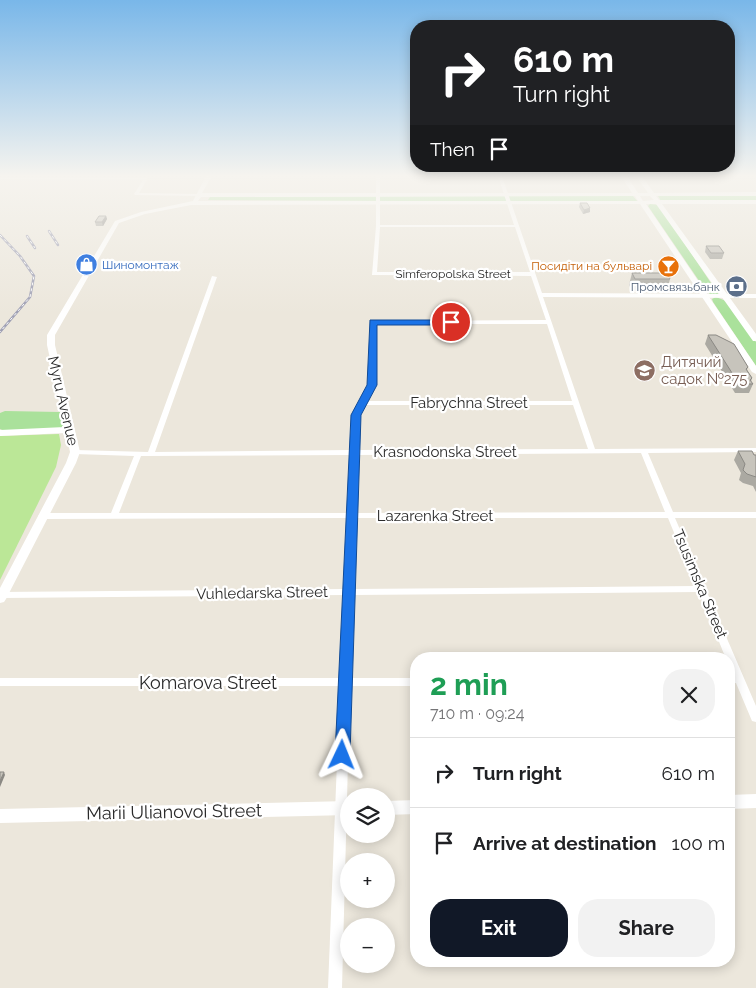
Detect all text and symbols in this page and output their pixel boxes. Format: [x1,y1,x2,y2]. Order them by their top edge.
text: 610 m [513,39,614,80]
icon: right [430,40,495,105]
text: Turn right [513,81,610,107]
icon: arrive [485,135,513,163]
text: Then [430,138,475,160]
shop icon: Шиномонтаж [74,253,98,277]
bar icon: Посидіти на бульварі [656,254,680,278]
place label: Шиномонтаж [102,258,179,272]
place label: Посидіти на бульварі [531,259,652,273]
street label: Simferopolska Street [395,267,511,281]
bank icon: Промсвязьбанк [724,275,748,299]
place label: Промсвязьбанк [631,280,720,294]
pin [430,301,472,343]
icon: arrive [437,308,465,336]
place label: Дитячий садок №275 [661,353,748,388]
street label: Myru Avenue [44,354,82,448]
school or university icon: Дитячий садок №275 [633,359,657,383]
street label: Fabrychna Street [410,394,528,412]
street label: Krasnodonska Street [373,443,517,461]
street label: Lazarenka Street [377,507,493,525]
street label: Tsusimska Street [669,527,731,641]
street label: Vuhledarska Street [196,583,328,603]
text: 2 min [430,667,508,702]
button: close [663,669,715,721]
street label: Komarova Street [139,672,277,693]
text: 710 m · 09:24 [430,704,524,723]
position arrow [315,728,367,780]
icon: right [430,759,458,787]
text: Turn right [473,762,562,784]
text: 610 m [661,762,715,784]
map controls [340,788,395,973]
button: layers [340,788,395,843]
street label: Marii Ulianovoi Street [86,799,262,824]
icon: arrive [430,829,458,857]
text: Arrive at destination [473,832,657,854]
text: 100 m [672,832,725,854]
button: + [340,853,395,908]
button: Exit [430,899,568,957]
button: Share [578,899,715,957]
button: − [340,918,395,973]

